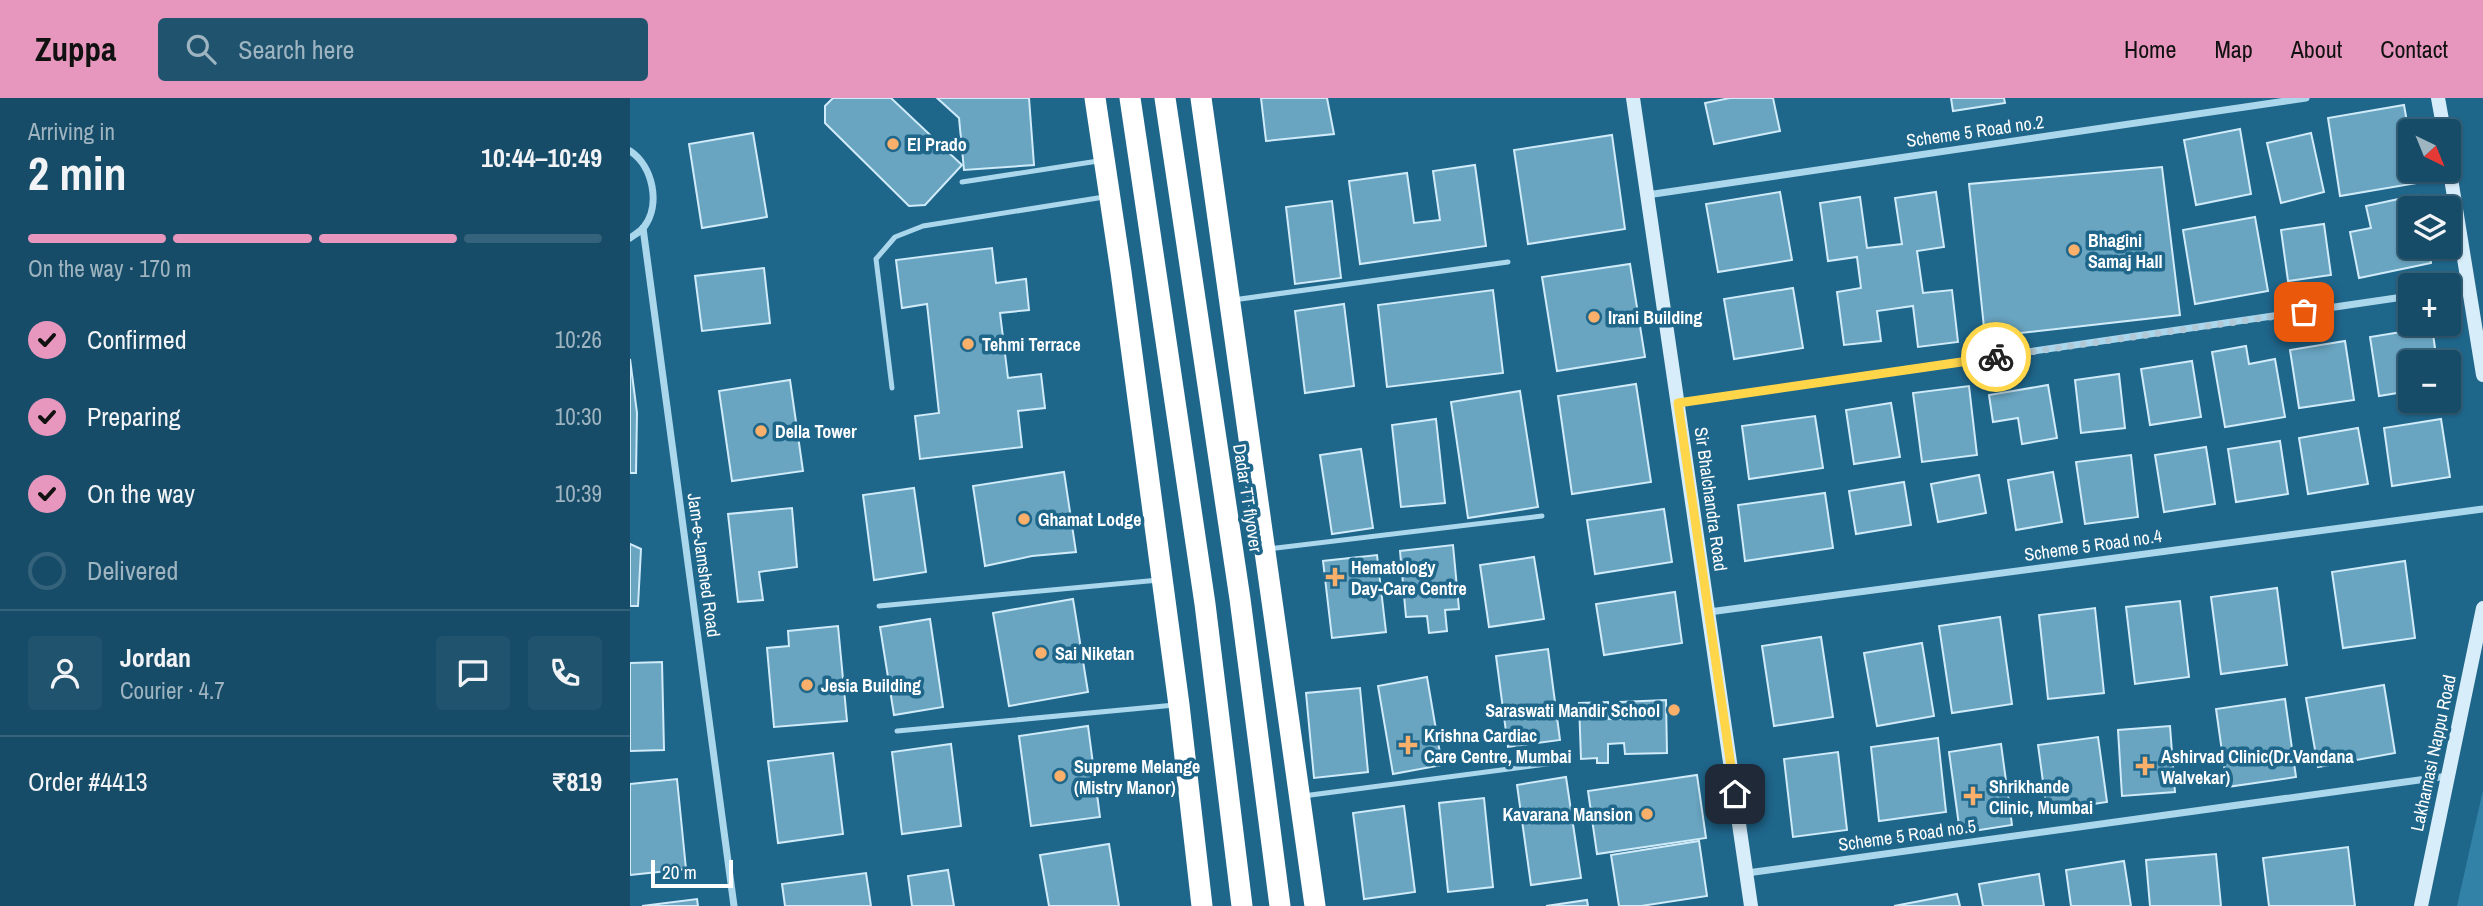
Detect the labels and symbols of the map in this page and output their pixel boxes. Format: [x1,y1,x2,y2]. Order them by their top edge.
street label: Scheme 5 Road no.2 [1905,109,2045,153]
north arrow [2398,119,2460,182]
place label: El Prado [907,132,967,157]
marker: El Prado [885,136,901,152]
place label: Bhagini Samaj Hall [2088,228,2163,274]
marker: Bhagini Samaj Hall [2066,242,2082,258]
pin [2274,282,2334,342]
place label: Irani Building [1608,305,1702,330]
marker: Irani Building [1586,309,1602,325]
courier [1961,322,2031,392]
place label: Tehmi Terrace [982,332,1081,357]
marker: Tehmi Terrace [960,336,976,352]
place label: Della Tower [775,419,857,444]
marker: Della Tower [753,423,769,439]
street label: Sir Bhalchandra Road [1689,425,1733,573]
street label: Dadar TT flyover [1227,442,1269,554]
street label: Jam-e-Jamshed Road [682,491,726,639]
place label: Ghamat Lodge [1038,507,1141,532]
marker: Ghamat Lodge [1016,511,1032,527]
street label: Scheme 5 Road no.4 [2023,523,2163,567]
place label: Hematology Day-Care Centre [1351,555,1467,601]
marker: Hematology Day-Care Centre [1325,567,1345,587]
place label: Sai Niketan [1055,641,1135,666]
marker: Sai Niketan [1033,645,1049,661]
place label: Jesia Building [821,673,921,698]
street label: Lakhamasi Nappu Road [2404,673,2462,833]
marker: Jesia Building [799,677,815,693]
place label: Saraswati Mandir School [1485,698,1660,723]
marker: Saraswati Mandir School [1666,702,1682,718]
place label: Krishna Cardiac Care Centre, Mumbai [1424,723,1572,769]
marker: Krishna Cardiac Care Centre, Mumbai [1398,735,1418,755]
place label: Ashirvad Clinic(Dr.Vandana Walvekar) [2161,744,2355,790]
place label: Supreme Melange (Mistry Manor) [1074,754,1200,800]
marker: Ashirvad Clinic(Dr.Vandana Walvekar) [2135,756,2155,776]
pin [1705,764,1765,824]
marker: Supreme Melange (Mistry Manor) [1052,768,1068,784]
place label: Shrikhande Clinic, Mumbai [1989,774,2093,820]
marker: Shrikhande Clinic, Mumbai [1963,786,1983,806]
place label: Kavarana Mansion [1503,802,1633,827]
marker: Kavarana Mansion [1639,806,1655,822]
street label: Scheme 5 Road no.5 [1837,813,1977,857]
scale bar [651,857,733,889]

